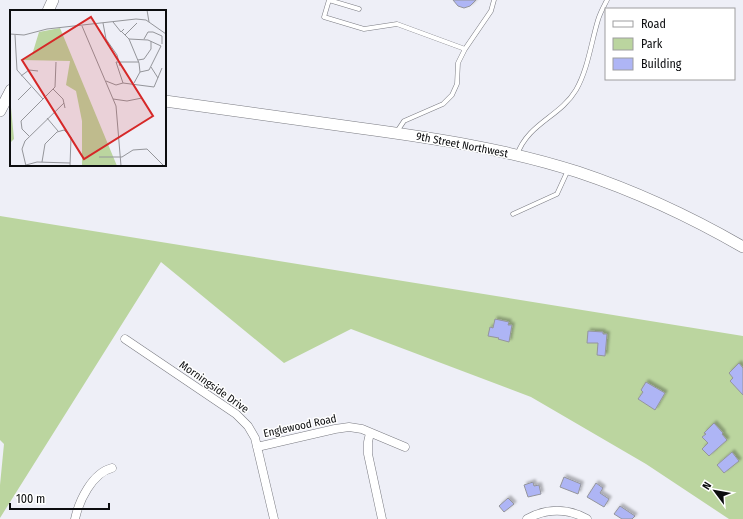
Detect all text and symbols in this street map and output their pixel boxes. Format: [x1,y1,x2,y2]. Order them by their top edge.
legend [605,8,735,80]
inset map [10,10,166,166]
text: Road [641,17,666,31]
text: Park [641,37,663,51]
text: Building [641,57,682,71]
street label: 9th Street Northwest [415,130,510,160]
street label: Morningside Drive [177,358,251,416]
street label: Englewood Road [262,412,338,440]
north arrow [695,471,735,511]
text: N [700,480,714,492]
scale bar [10,485,109,511]
text: 100 m [16,492,45,506]

